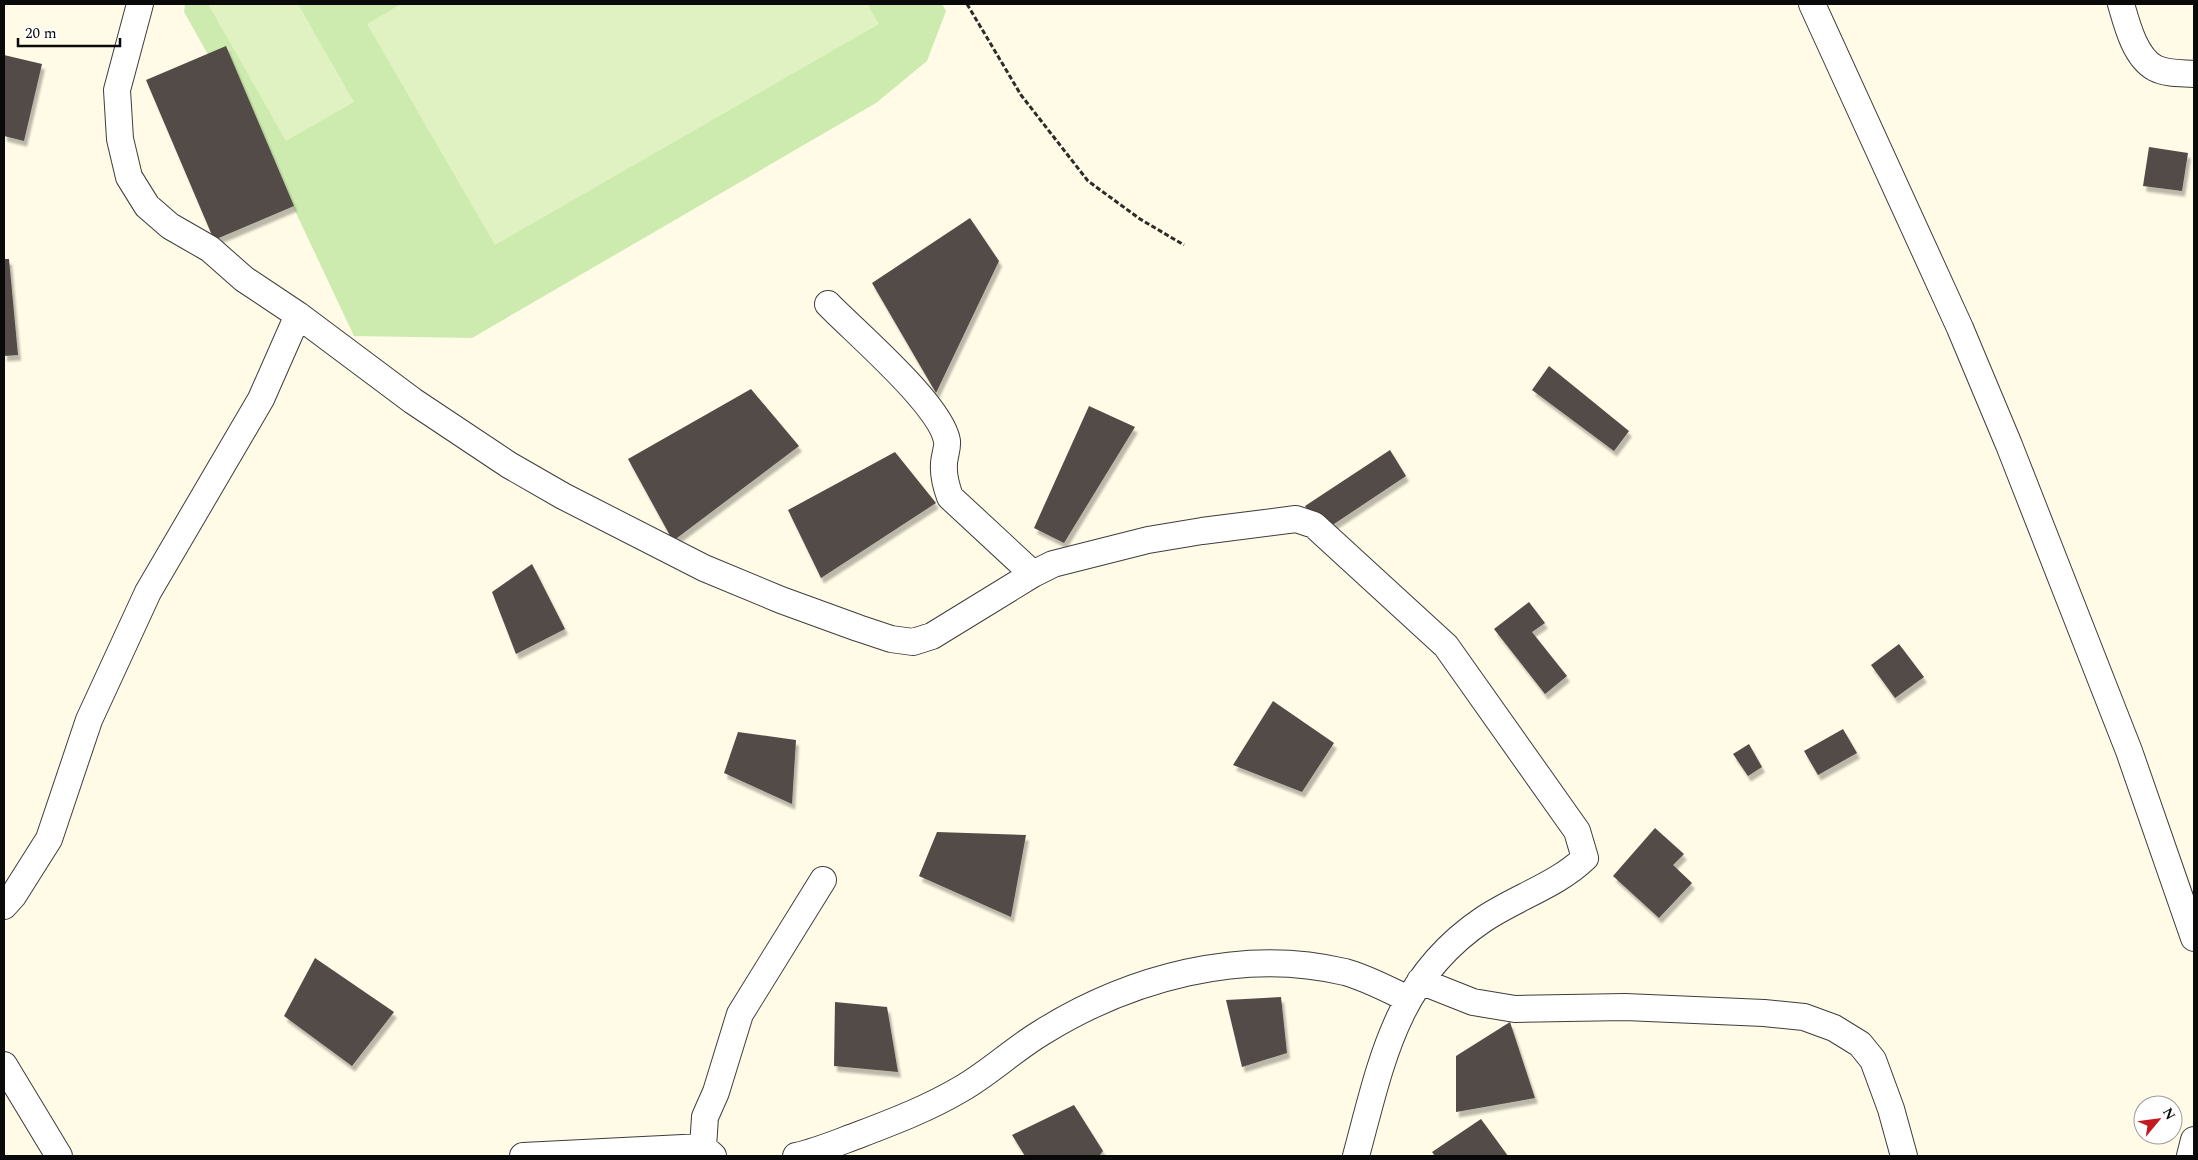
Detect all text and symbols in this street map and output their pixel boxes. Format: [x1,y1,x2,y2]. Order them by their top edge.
scale bar [18,15,120,47]
text: 20 m [25,22,57,45]
north arrow [2133,1095,2183,1145]
text: N [2157,1104,2181,1124]

